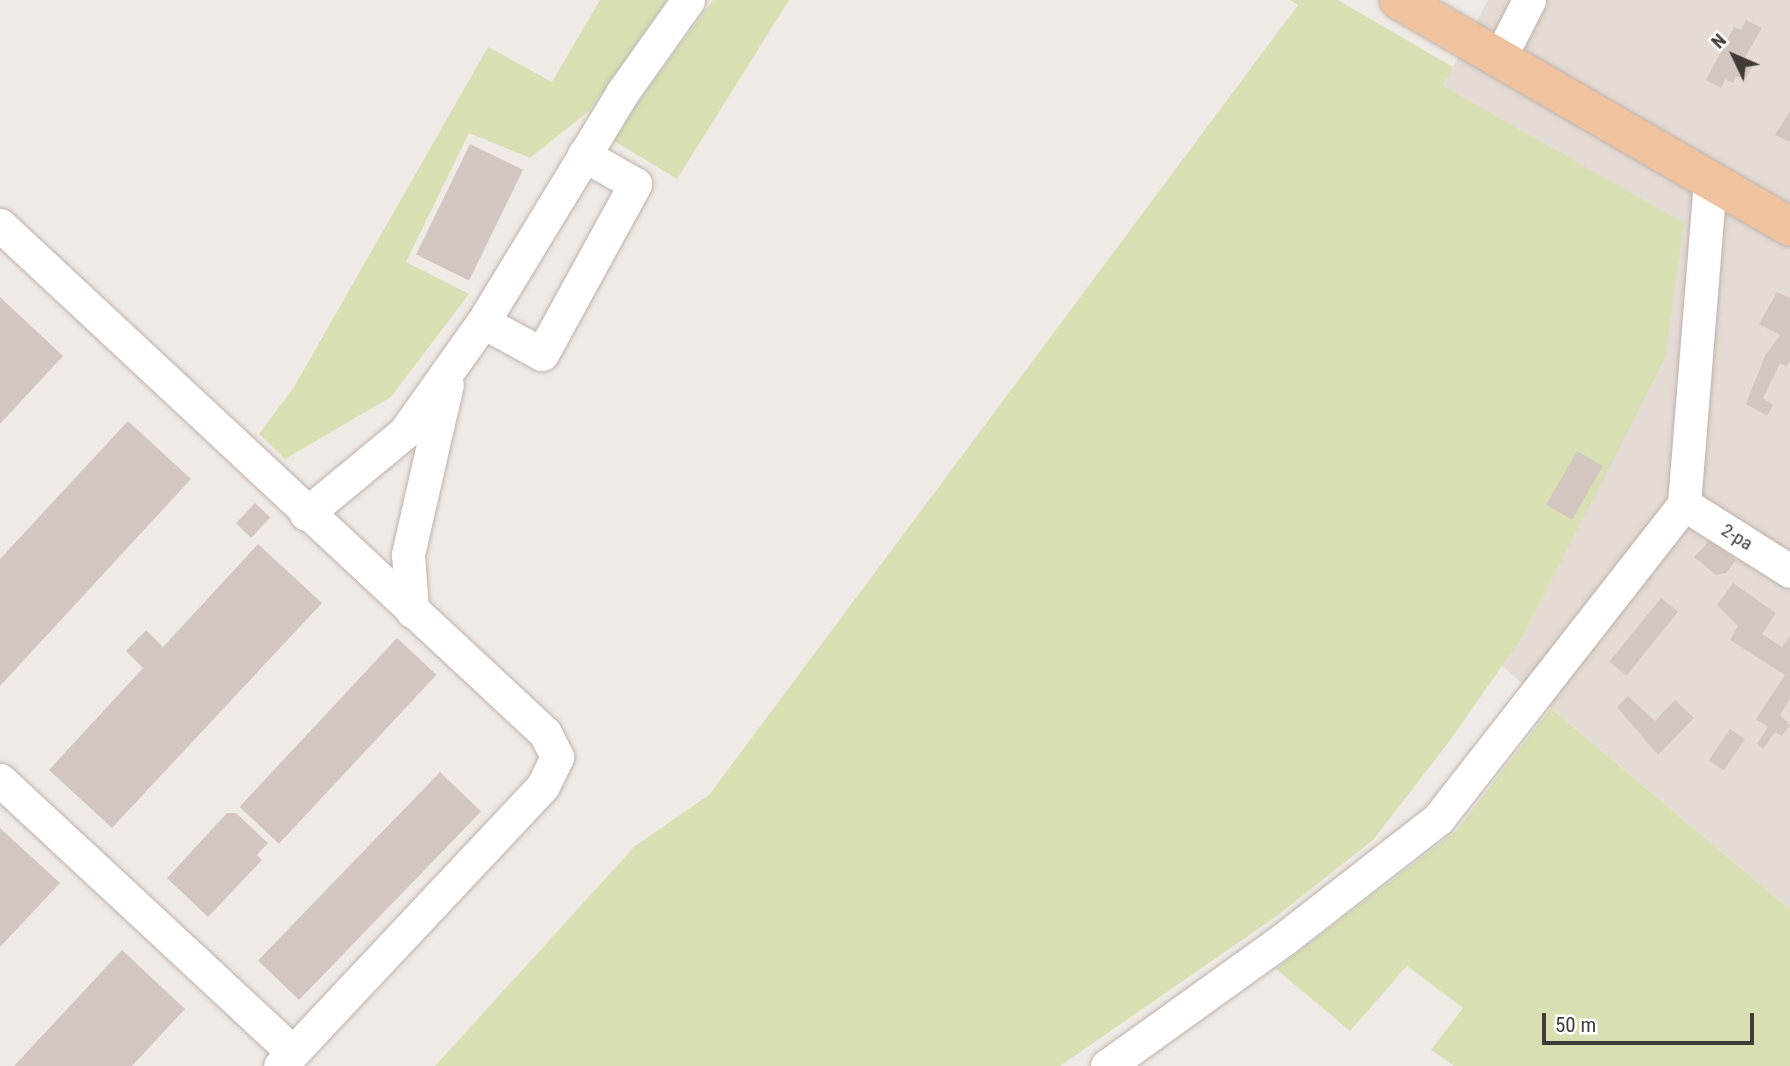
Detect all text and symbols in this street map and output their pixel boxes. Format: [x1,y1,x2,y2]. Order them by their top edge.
north arrow [1699,21,1769,91]
text: N [1706,29,1731,53]
street label: 2-ра [1717,519,1757,555]
scale bar [1545,1000,1757,1044]
text: 50 m [1555,1013,1596,1037]

